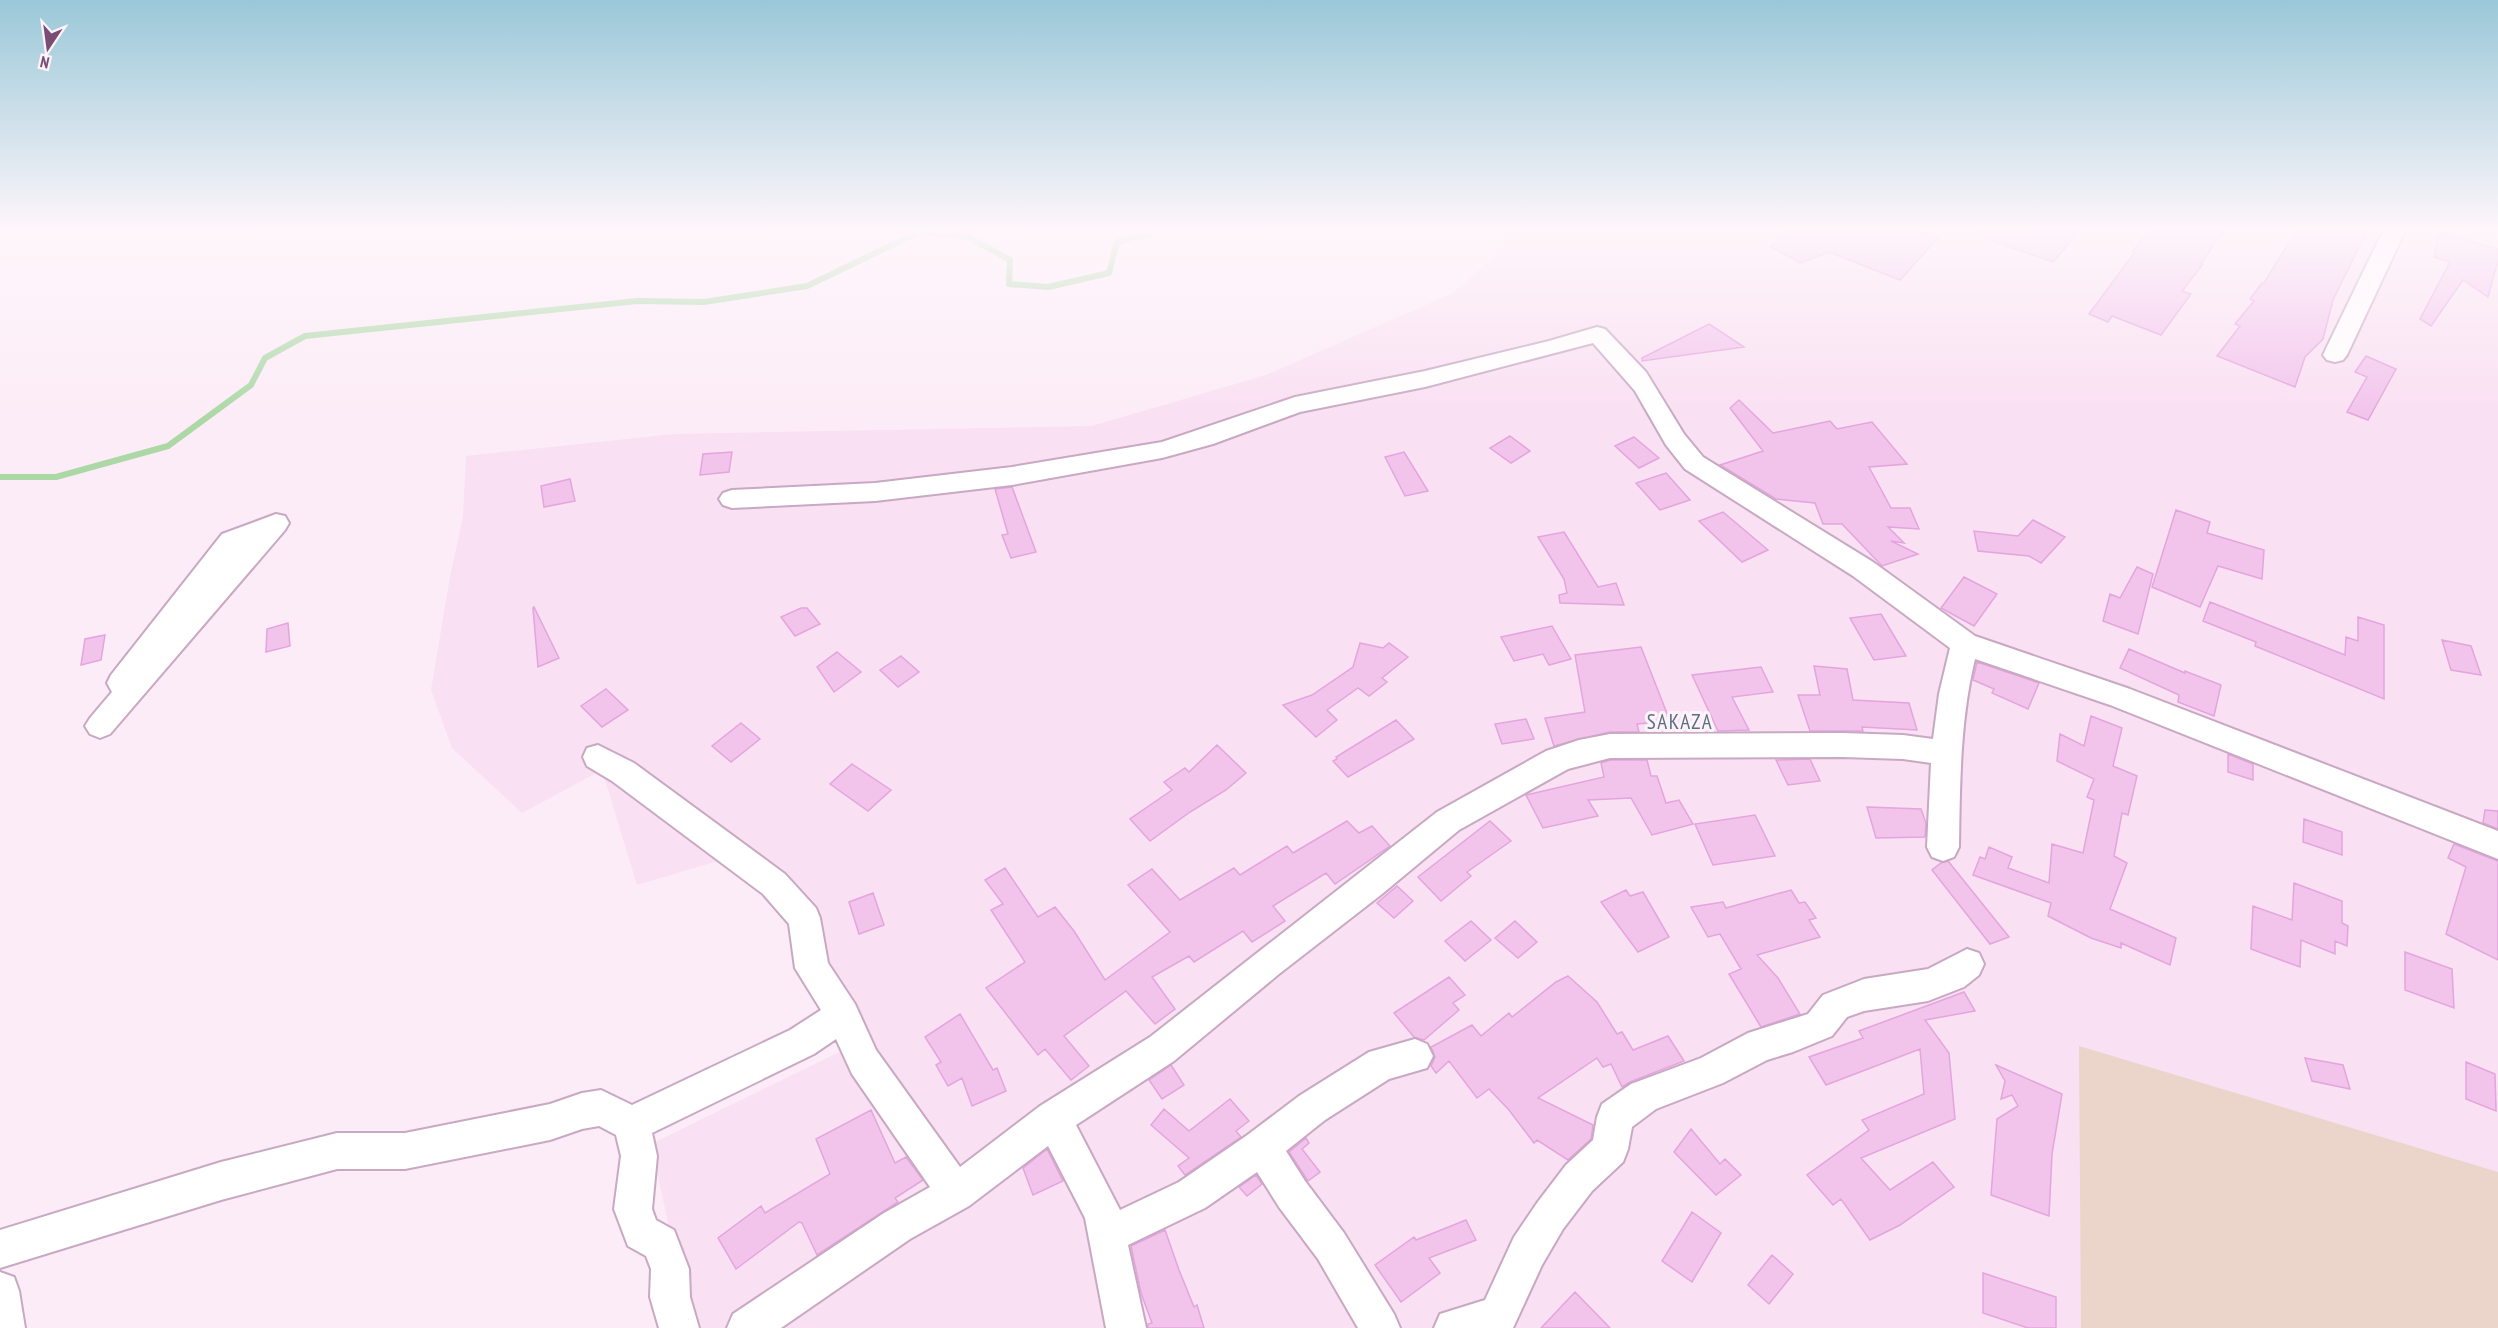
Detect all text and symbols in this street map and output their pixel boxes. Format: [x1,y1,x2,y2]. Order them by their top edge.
north arrow [18,18,78,78]
text: N [38,52,51,73]
district label: SAKAZA [1647,708,1713,735]

